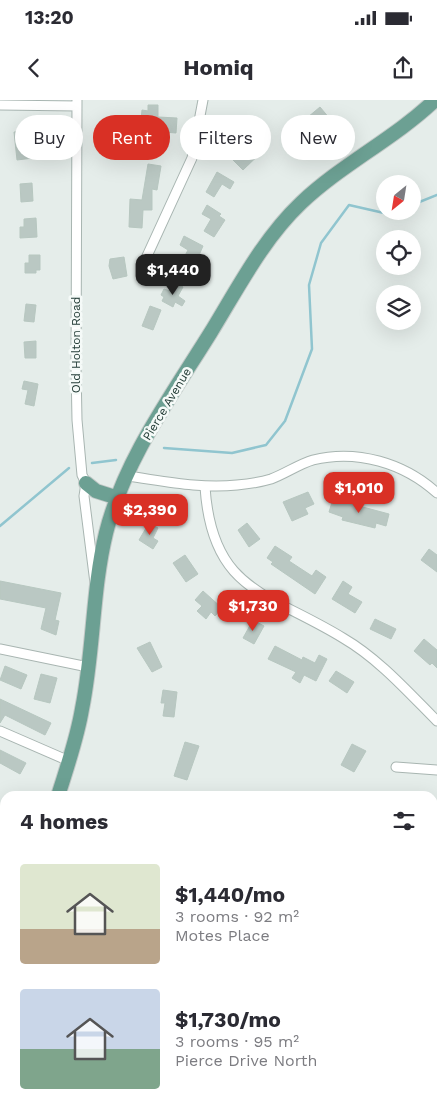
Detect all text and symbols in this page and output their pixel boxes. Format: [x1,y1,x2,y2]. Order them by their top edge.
text: 13:20 [25,6,74,29]
icon: back [20,54,48,82]
icon: share [389,54,417,82]
text: Homiq [183,55,254,80]
chip: Buy [15,115,83,160]
chip: Rent [93,115,170,160]
chip: Filters [180,115,271,160]
chip: New [281,115,355,160]
north arrow [376,175,421,220]
map controls [376,175,421,330]
button: locate [376,230,421,275]
pin: $1,440 [132,254,214,296]
text: $1,440 [147,260,199,279]
button: layers [376,285,421,330]
street label: Old Holton Road [69,297,83,393]
street label: Pierce Avenue [140,365,194,443]
pin: $1,010 [318,472,400,514]
text: $1,010 [334,478,384,497]
pin: $2,390 [109,494,191,536]
text: $2,390 [123,500,177,519]
pin: $1,730 [212,590,294,632]
text: $1,730 [228,596,278,615]
icon: filters [390,807,418,835]
text: 4 homes [20,809,108,834]
text: $1,440/mo [175,882,285,907]
icon: home [60,884,120,944]
text: 3 rooms · 92 m² [175,907,299,926]
text: Motes Place [175,926,270,945]
text: $1,730/mo [175,1007,281,1032]
icon: home [60,1009,120,1069]
text: 3 rooms · 95 m² [175,1032,299,1051]
text: Pierce Drive North [175,1051,317,1070]

